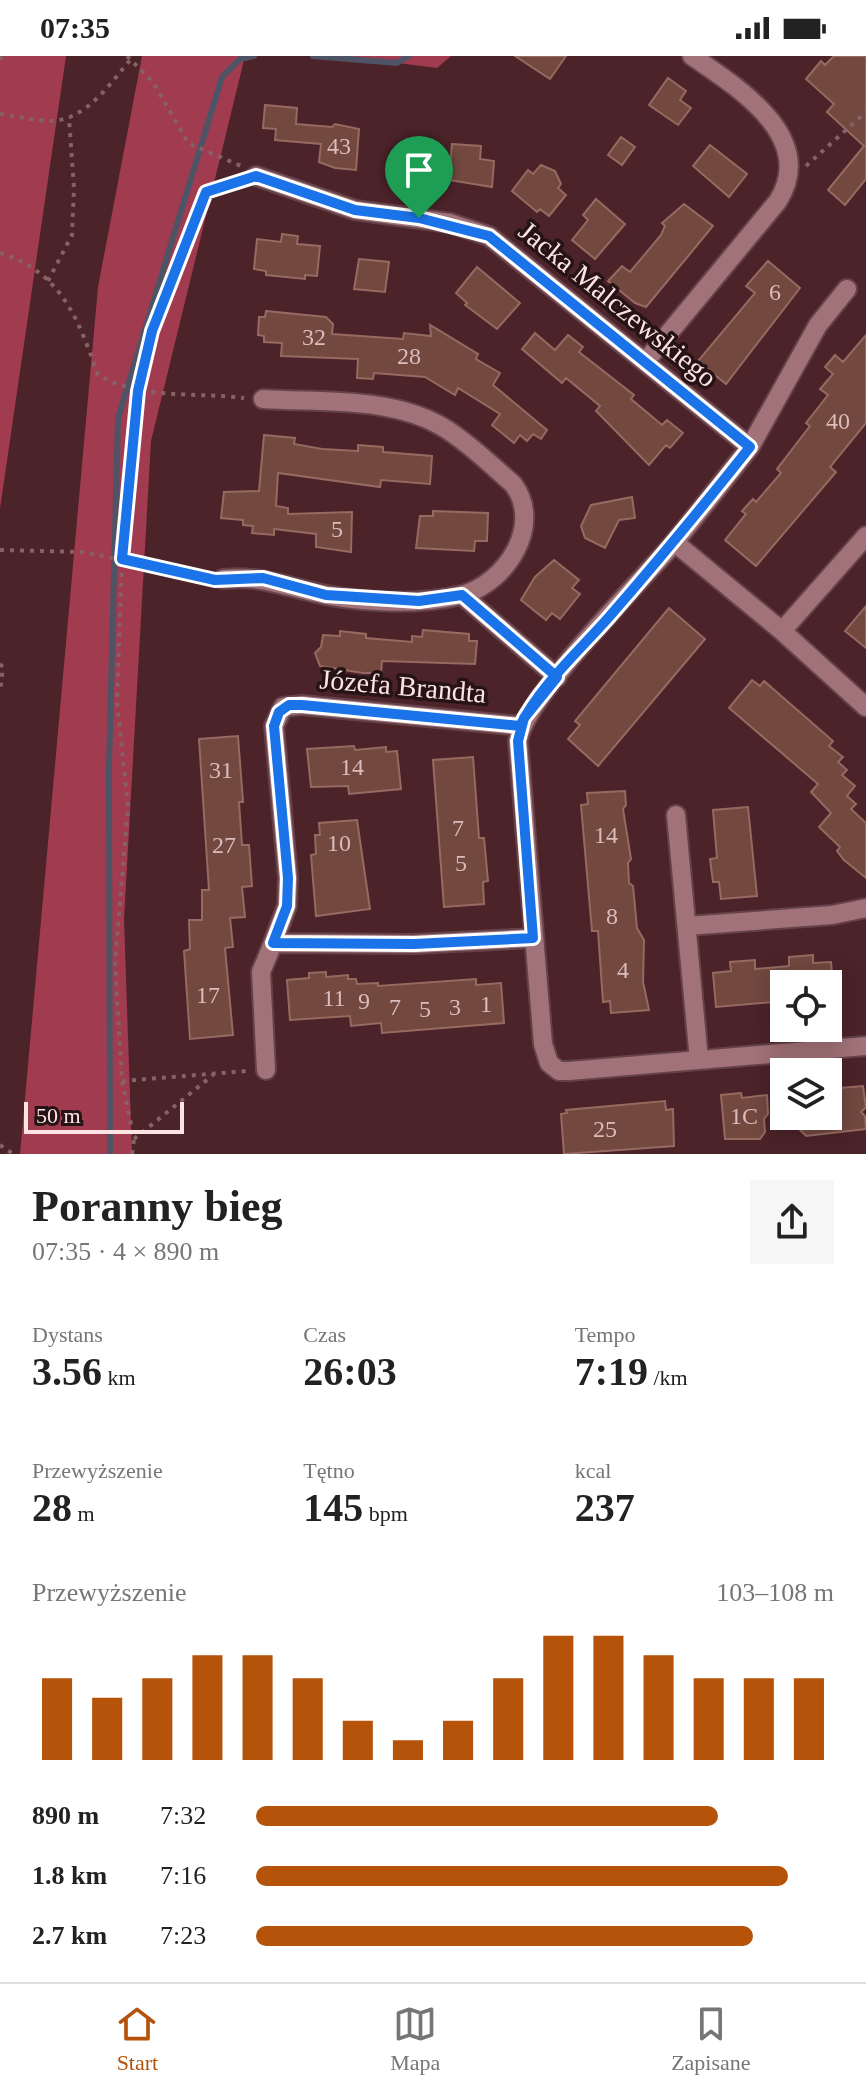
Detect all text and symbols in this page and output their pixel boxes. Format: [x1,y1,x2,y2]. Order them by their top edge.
text: 07:35 [40,11,110,44]
house number: 43 [327,133,351,159]
pin [385,136,453,218]
icon: arrive [397,148,441,192]
street label: Jacka Malczewskiego [513,215,723,393]
house number: 6 [769,279,781,305]
house number: 32 [302,324,326,350]
house number: 28 [397,343,421,369]
house number: 40 [826,408,850,434]
house number: 5 [331,516,343,542]
street label: Józefa Brandta [318,663,488,709]
house number: 14 [340,754,364,780]
house number: 31 [209,757,233,783]
house number: 7 [452,815,464,841]
house number: 14 [594,822,618,848]
house number: 10 [327,830,351,856]
house number: 27 [212,832,236,858]
house number: 5 [455,850,467,876]
house number: 8 [606,903,618,929]
house number: 4 [617,957,629,983]
map controls [770,970,842,1130]
button: locate [770,970,842,1042]
house number: 17 [196,982,220,1008]
house number: 11 [322,985,346,1011]
house number: 9 [358,988,370,1014]
house number: 1 [480,991,492,1017]
house number: 7 [389,994,401,1020]
house number: 3 [449,994,461,1020]
house number: 5 [419,996,431,1022]
button: layers [770,1058,842,1130]
scale bar [24,1098,184,1134]
text: 50 m [36,1103,81,1128]
house number: 1C [730,1103,758,1129]
house number: 25 [593,1116,617,1142]
button: share [750,1180,834,1264]
text: Poranny bieg [32,1182,283,1231]
text: 07:35 · 4 × 890 m [32,1237,219,1266]
text: Dystans [32,1322,103,1347]
text: Czas [303,1322,346,1347]
text: Tempo [575,1322,635,1347]
text: 3.56 [32,1349,102,1394]
text: 26:03 [303,1349,397,1394]
text: 7:19 [575,1349,648,1394]
text: km [102,1365,136,1390]
text: /km [648,1365,688,1390]
text: Przewyższenie [32,1458,163,1483]
text: Tętno [303,1458,355,1483]
text: kcal [575,1458,611,1483]
text: 28 [32,1485,72,1530]
text: 145 [303,1485,363,1530]
text: 237 [575,1485,635,1530]
text: m [72,1501,95,1526]
text: bpm [363,1501,408,1526]
text: Przewyższenie [32,1578,186,1607]
text: 103–108 m [716,1578,834,1607]
text: 890 m [32,1801,99,1830]
text: 7:32 [160,1801,206,1830]
text: 1.8 km [32,1861,107,1890]
text: 7:16 [160,1861,206,1890]
text: 2.7 km [32,1921,107,1950]
text: 7:23 [160,1921,206,1950]
tab: Start [115,2002,159,2076]
tab: Mapa [390,2002,440,2076]
tab: Zapisane [671,2002,751,2076]

